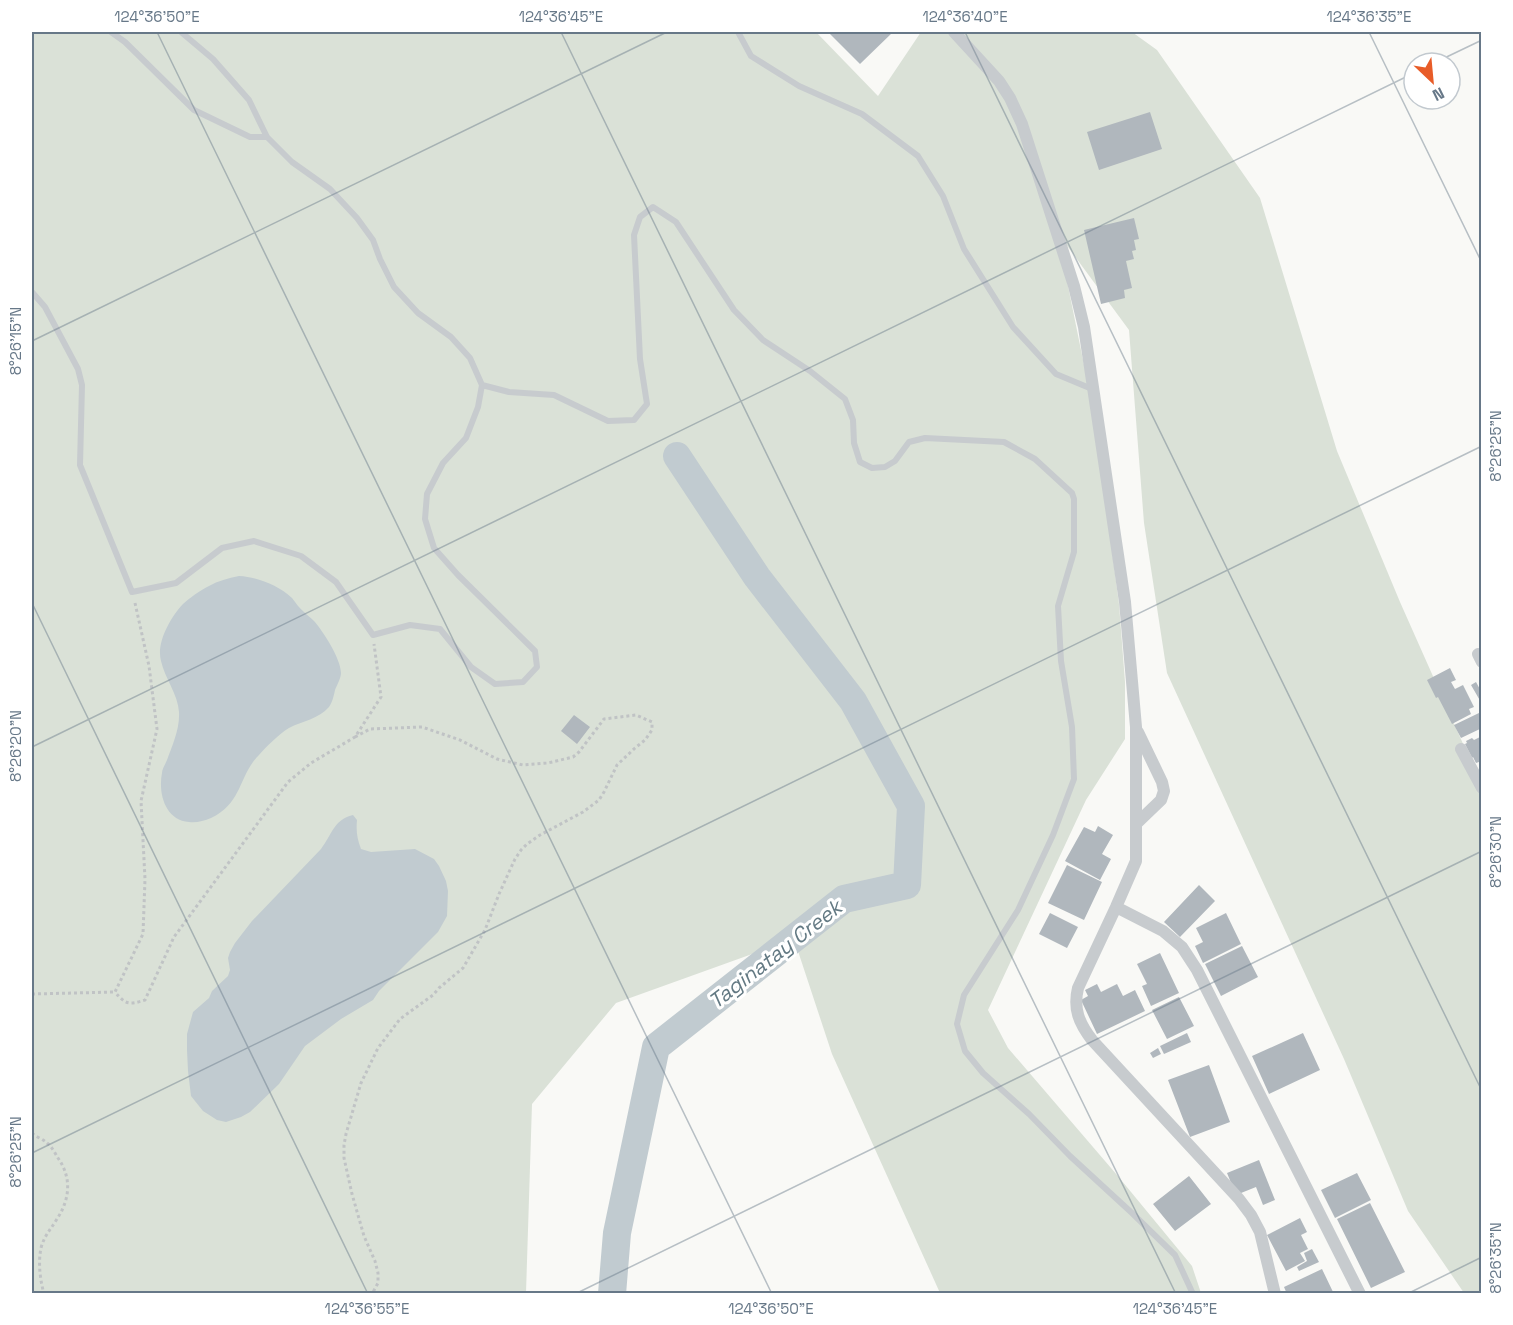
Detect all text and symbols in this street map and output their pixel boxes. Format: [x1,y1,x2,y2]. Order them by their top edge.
text: 124°36'50"E [114,7,200,26]
text: 124°36'45"E [519,7,603,26]
text: 124°36'40"E [922,7,1008,26]
text: 124°36'35"E [1327,7,1411,26]
north arrow [1402,51,1462,111]
text: N [1429,82,1448,106]
text: 8°26'15"N [6,307,25,375]
text: 8°26'25"N [1486,410,1505,482]
text: 8°26'20"N [6,710,25,782]
text: 8°26'30"N [1486,816,1505,888]
water label: Taginatay Creek [703,892,849,1015]
text: 8°26'25"N [6,1116,25,1188]
text: 8°26'35"N [1486,1222,1505,1294]
text: 124°36'55"E [325,1299,409,1318]
text: 124°36'50"E [728,1299,814,1318]
text: 124°36'45"E [1133,1299,1217,1318]

